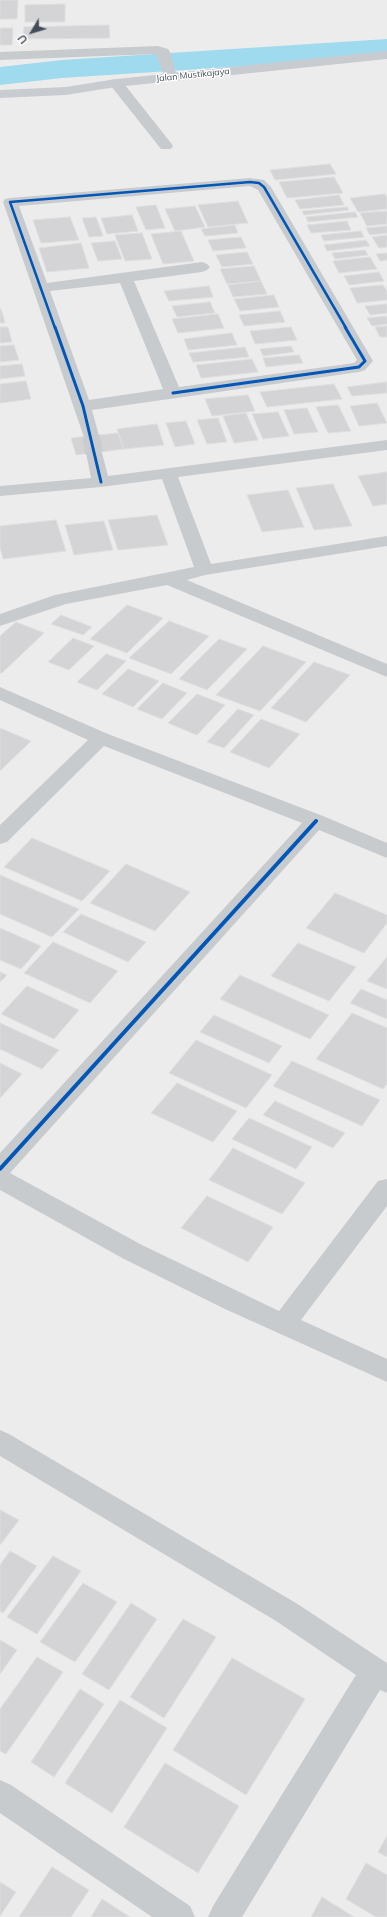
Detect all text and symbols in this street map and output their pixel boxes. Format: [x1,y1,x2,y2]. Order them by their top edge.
north arrow [12,12,52,52]
text: U [15,32,31,47]
street label: Jalan Mustikajaya [156,66,230,84]

